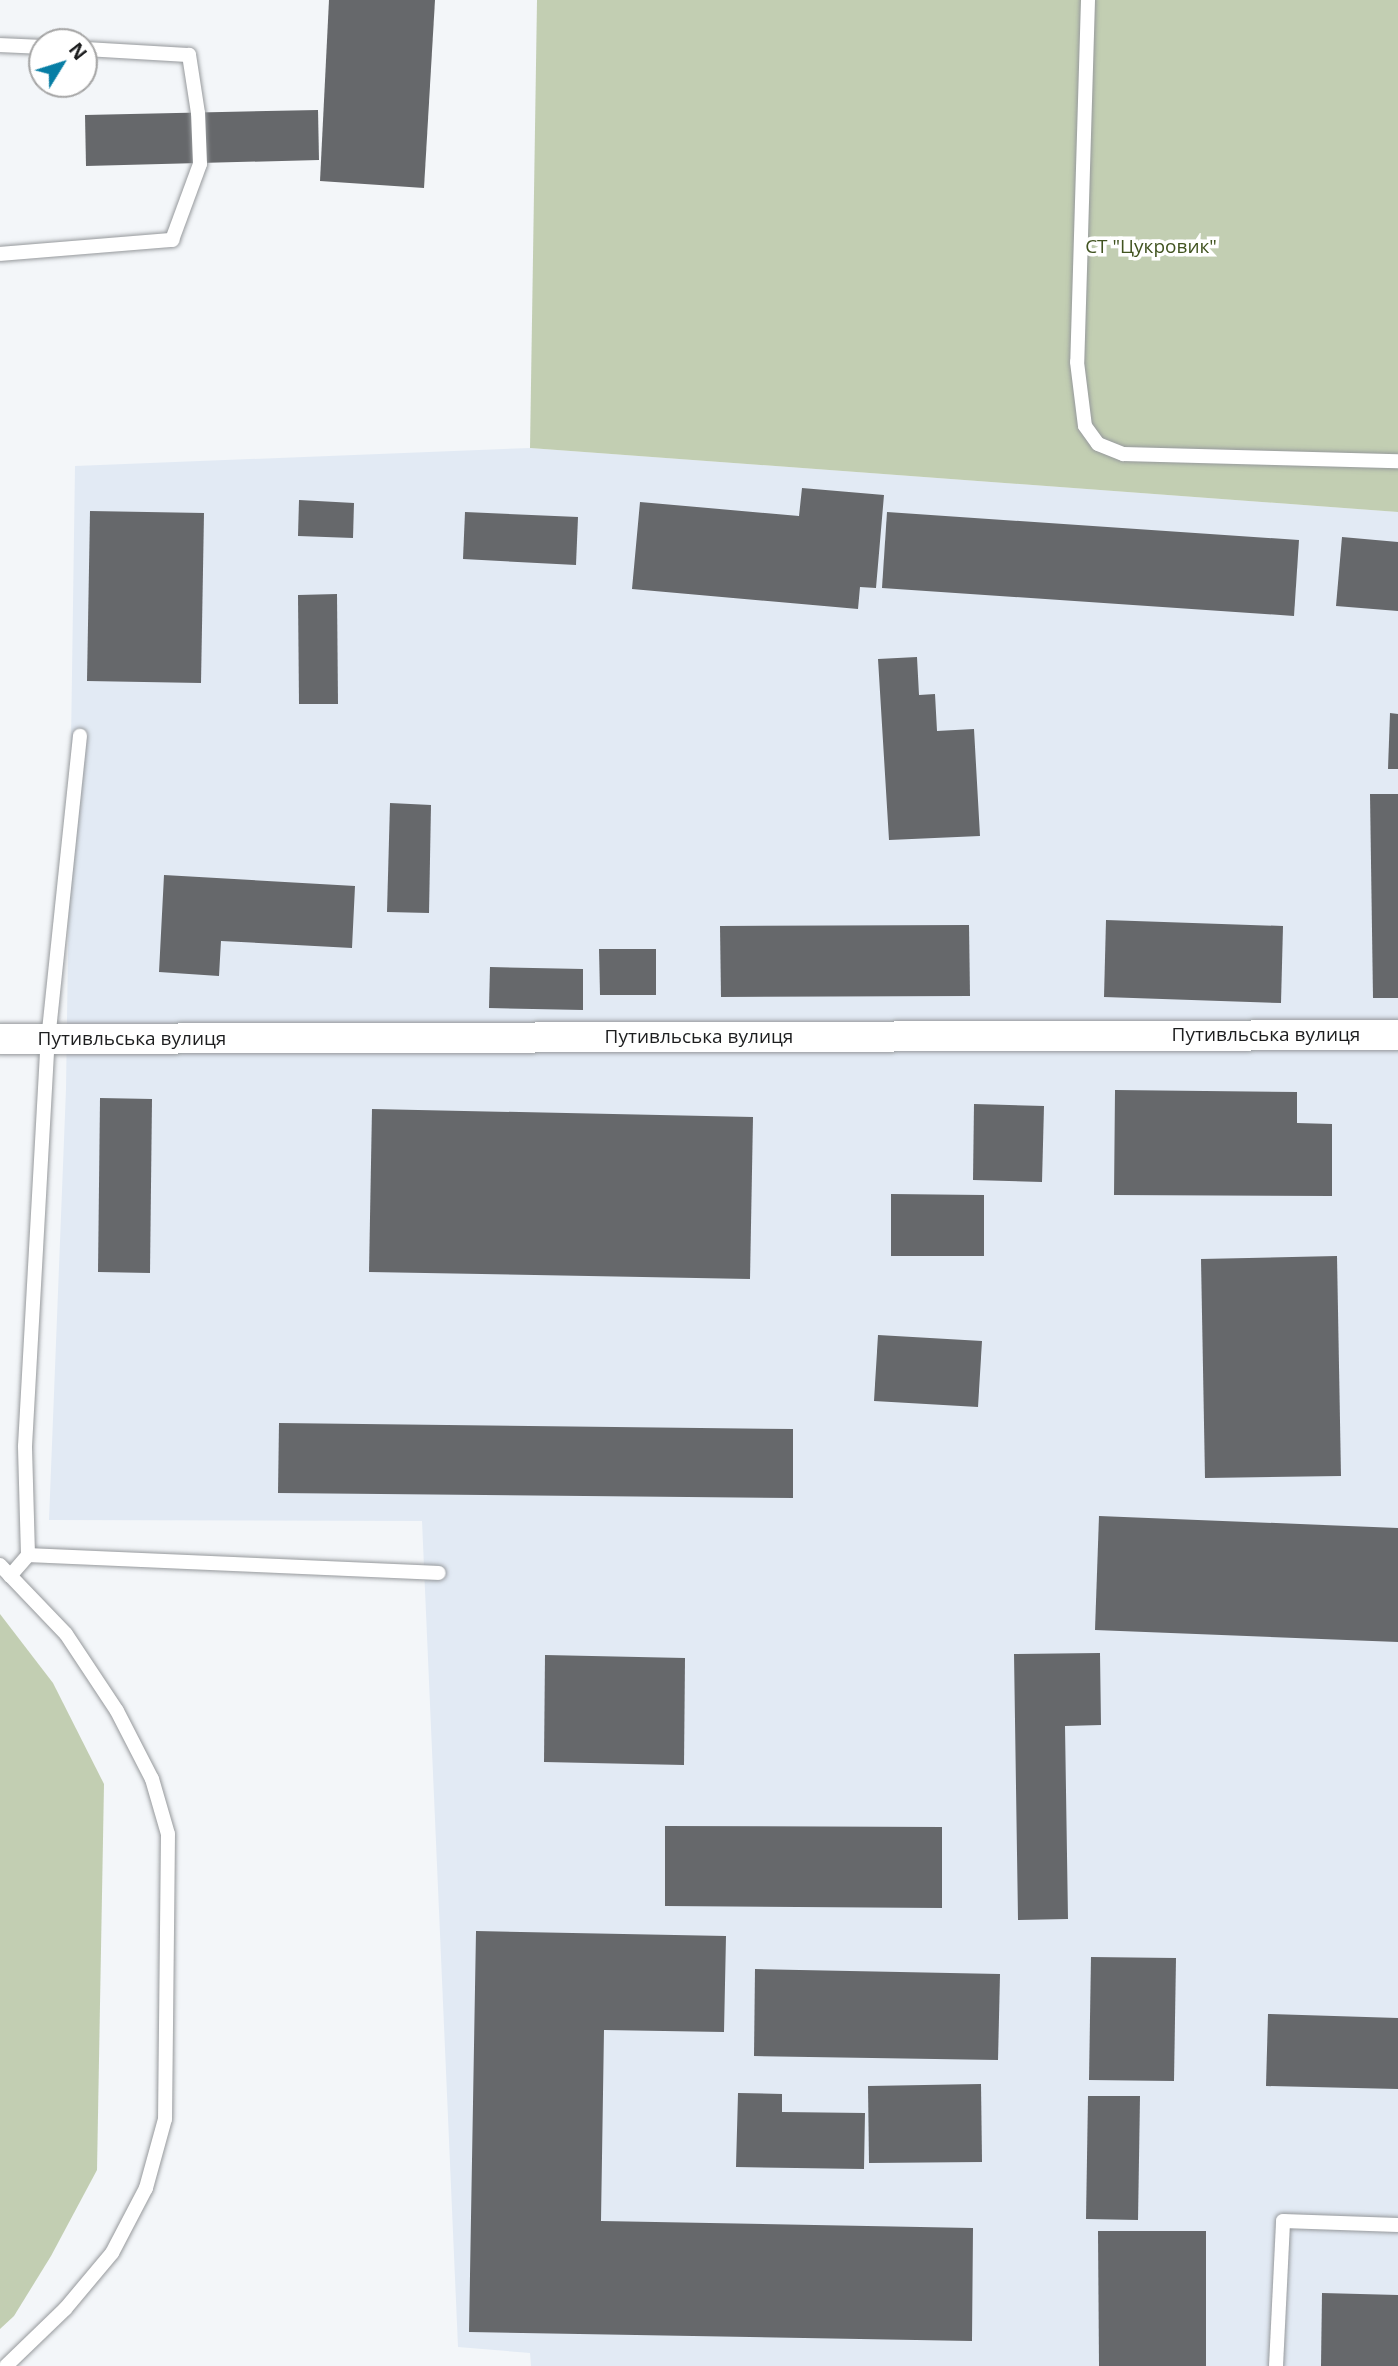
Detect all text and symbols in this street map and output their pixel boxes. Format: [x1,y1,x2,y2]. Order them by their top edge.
north arrow [28,28,98,98]
text: N [63,37,93,65]
park label: СТ "Цукровик" [1085,236,1217,258]
street label: Путивльська вулиця [1172,1024,1360,1046]
street label: Путивльська вулиця [605,1026,793,1048]
street label: Путивльська вулиця [38,1028,226,1050]

